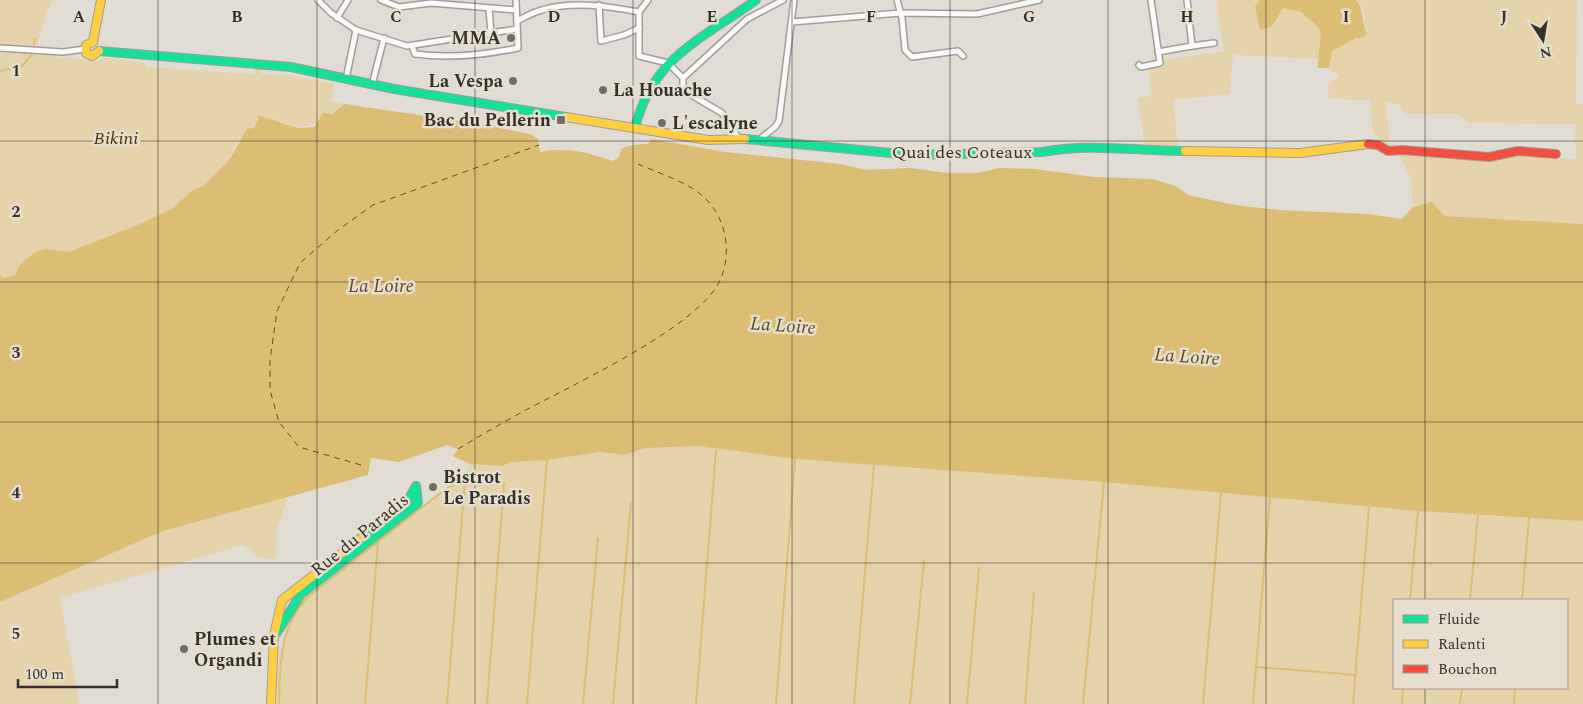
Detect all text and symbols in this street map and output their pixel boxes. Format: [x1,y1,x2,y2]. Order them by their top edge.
text: A [73,5,86,29]
text: B [231,5,243,29]
text: C [390,5,402,29]
text: D [548,5,561,29]
text: E [707,5,717,29]
text: F [866,5,876,29]
text: G [1023,5,1035,29]
text: H [1180,5,1194,29]
text: I [1343,5,1349,29]
text: J [1501,5,1508,29]
north arrow [1518,15,1568,65]
place label: MMA [451,25,501,52]
marker: MMA [505,32,517,44]
text: N [1538,41,1553,64]
text: 1 [12,59,20,83]
place label: La Vespa [428,68,504,95]
marker: La Vespa [507,75,519,87]
place label: La Houache [613,77,712,104]
marker: La Houache [597,84,609,96]
place label: Bac du Pellerin [424,107,551,134]
place label: L'escalyne [672,110,758,137]
marker: Bac du Pellerin [555,114,567,126]
marker: L'escalyne [656,117,668,129]
park label: Bikini [94,125,138,152]
street label: Quai des Coteaux [892,139,1032,166]
text: 2 [12,200,21,224]
water label: La Loire [348,272,414,301]
water label: La Loire [749,309,817,343]
water label: La Loire [1153,340,1221,374]
text: 3 [12,341,21,365]
place label: Bistrot Le Paradis [443,464,531,512]
text: 4 [12,481,21,505]
marker: Bistrot Le Paradis [427,481,439,493]
street label: Rue du Paradis [305,487,415,583]
legend [1393,599,1568,689]
text: Fluide [1438,608,1480,631]
text: 5 [12,622,20,646]
place label: Plumes et Organdi [194,626,276,674]
text: Ralenti [1438,633,1486,656]
marker: Plumes et Organdi [178,643,190,655]
scale bar [18,656,116,688]
text: Bouchon [1438,658,1498,681]
text: 100 m [25,663,64,686]

